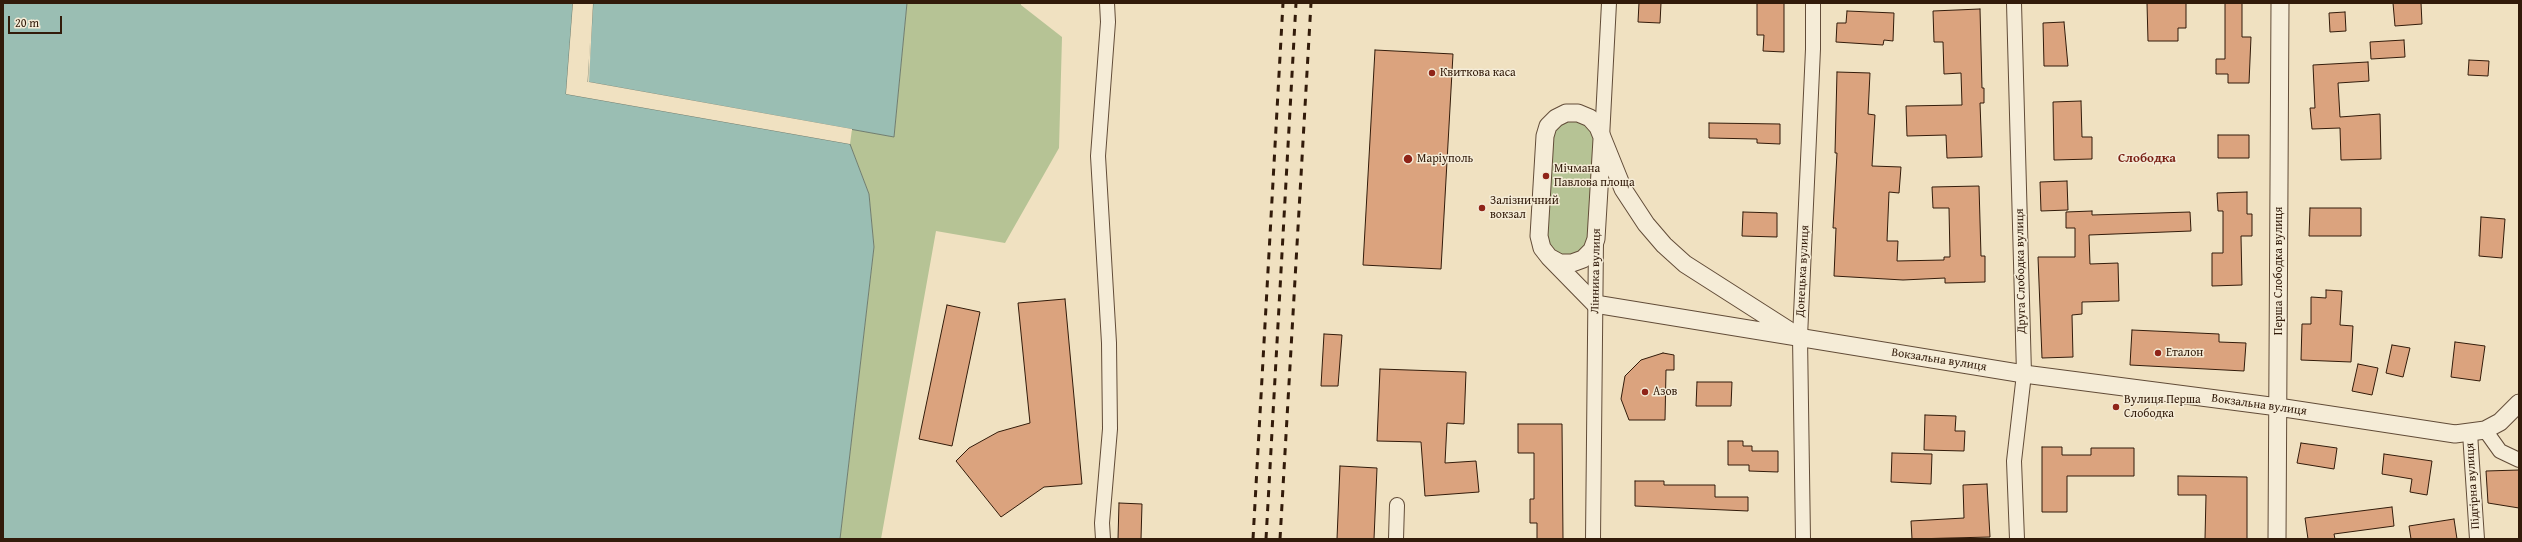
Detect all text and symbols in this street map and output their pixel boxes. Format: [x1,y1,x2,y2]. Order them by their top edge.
scale bar [10,8,64,34]
text: 20 m [15,14,39,31]
place label: Квиткова каса [1440,66,1516,80]
marker: Квиткова каса [1427,68,1437,78]
district label: Слободка [2118,151,2176,167]
place label: Маріуполь [1417,152,1473,166]
marker: Маріуполь [1402,153,1414,165]
place label: Мічмана Павлова площа [1554,162,1635,190]
marker: Мічмана Павлова площа [1541,171,1551,181]
place label: Залізничний вокзал [1490,194,1559,222]
marker: Залізничний вокзал [1477,203,1487,213]
street label: Перша Слободка вулиця [2272,207,2286,335]
street label: Друга Слободка вулиця [2013,208,2029,334]
street label: Донецька вулиця [1793,225,1813,317]
street label: Лінника вулиця [1588,228,1604,314]
street label: Вокзальна вулиця [1890,345,1988,375]
place label: Еталон [2166,346,2203,360]
marker: Еталон [2153,348,2163,358]
place label: Азов [1653,385,1677,399]
marker: Азов [1640,387,1650,397]
street label: Вокзальна вулиця [2210,391,2308,419]
place label: Вулиця Перша Слободка [2124,393,2201,421]
marker: Вулиця Перша Слободка [2111,402,2121,412]
street label: Підгірна вулиця [2463,442,2483,530]

